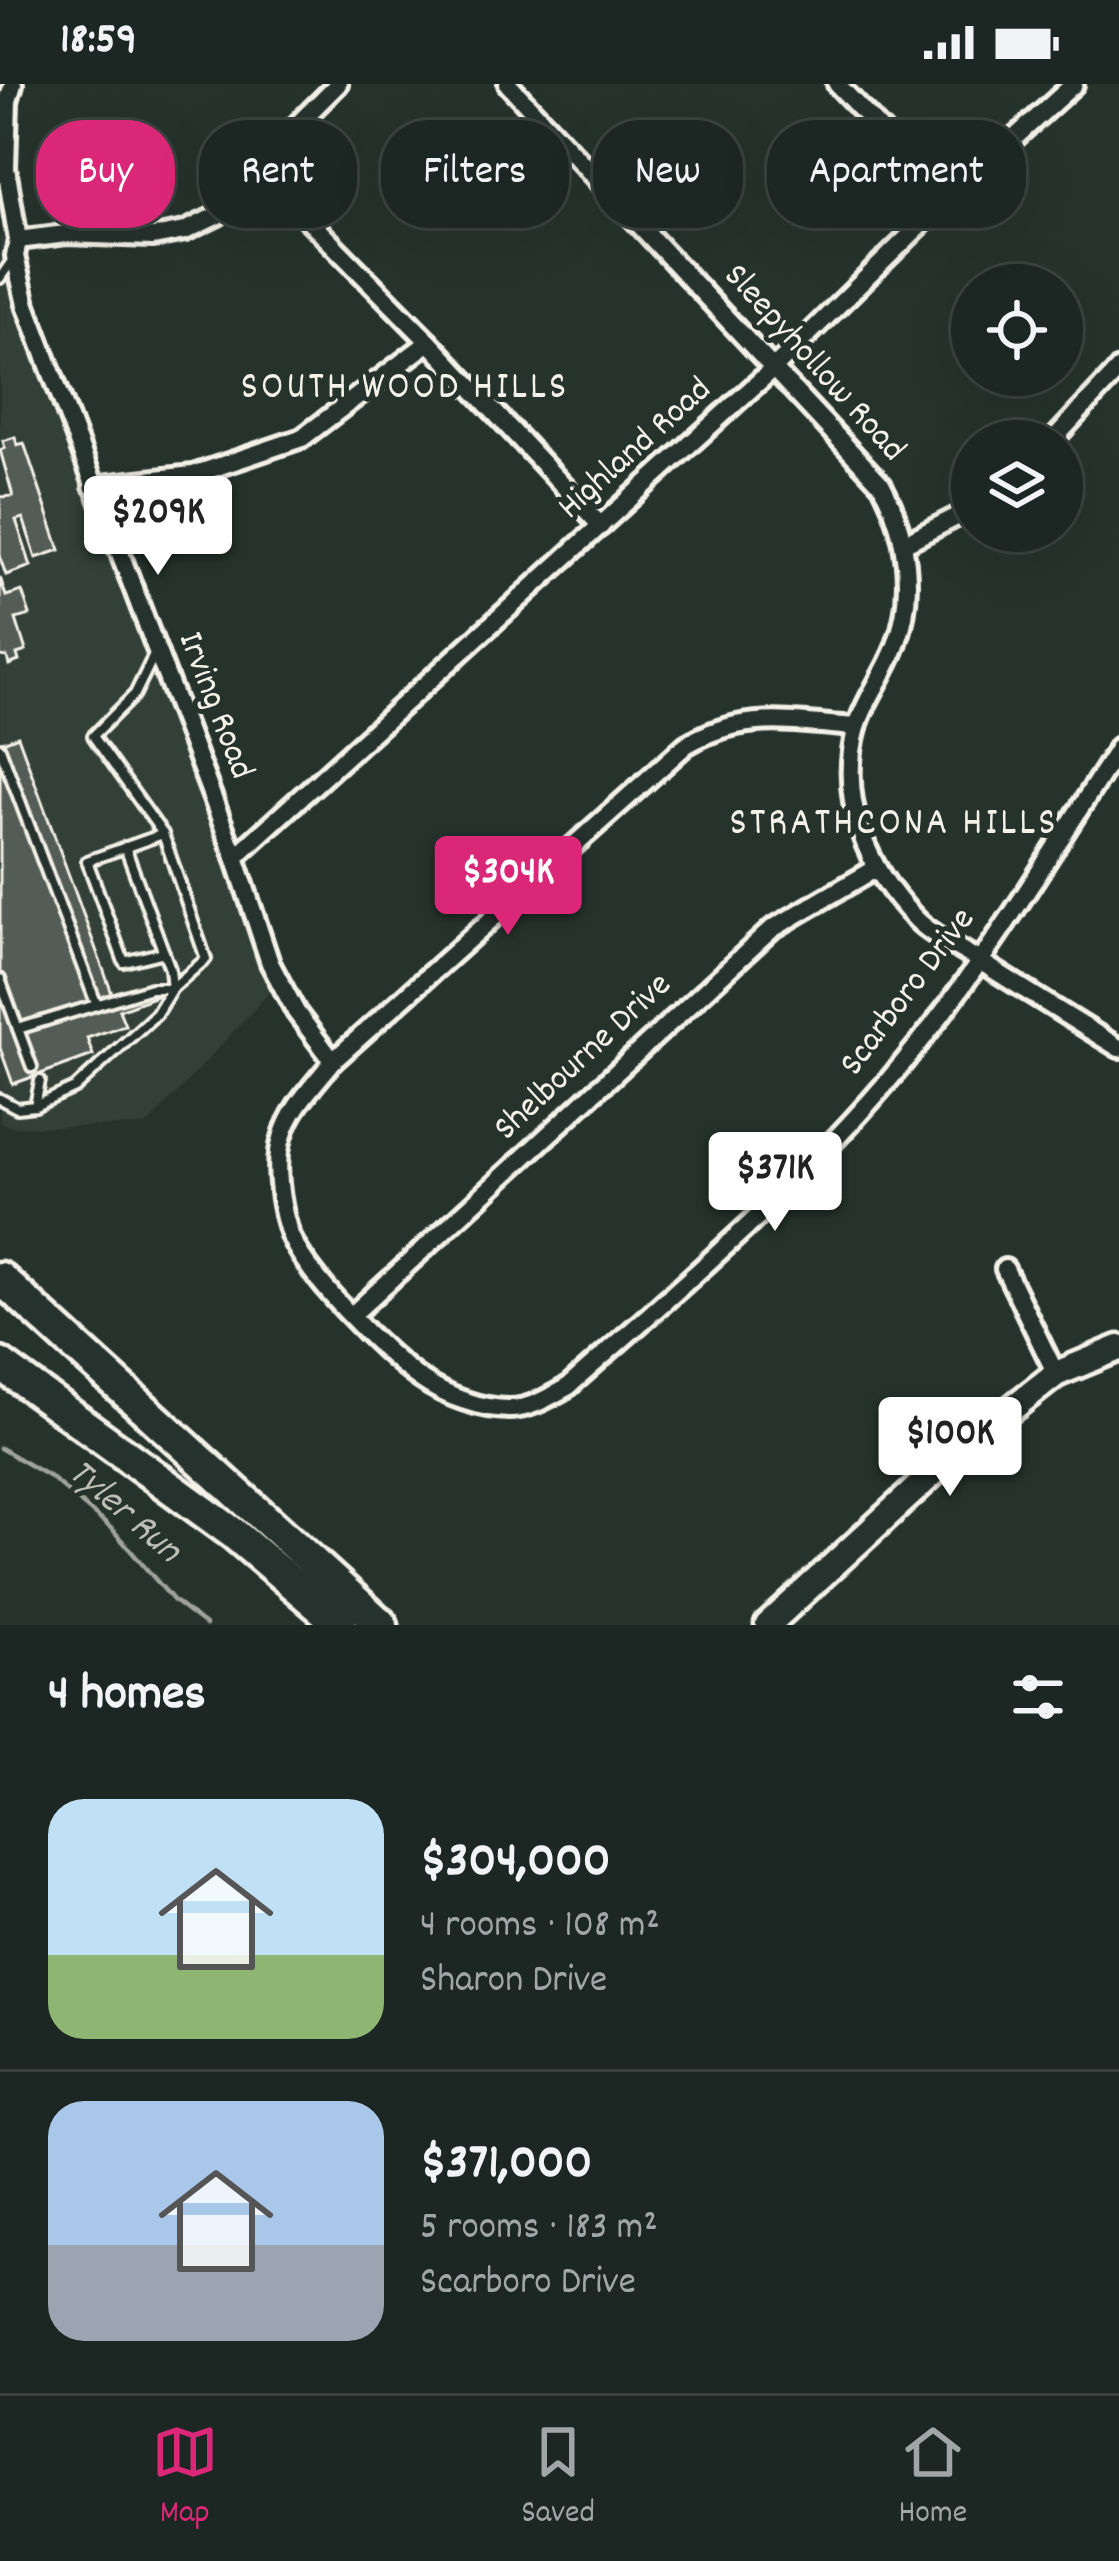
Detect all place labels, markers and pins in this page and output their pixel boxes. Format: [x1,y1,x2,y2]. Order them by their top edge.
pin: $209K [74,476,242,578]
pin: $304K [424,836,592,938]
pin: $371K [691,1132,859,1234]
pin: $100K [866,1397,1034,1499]

